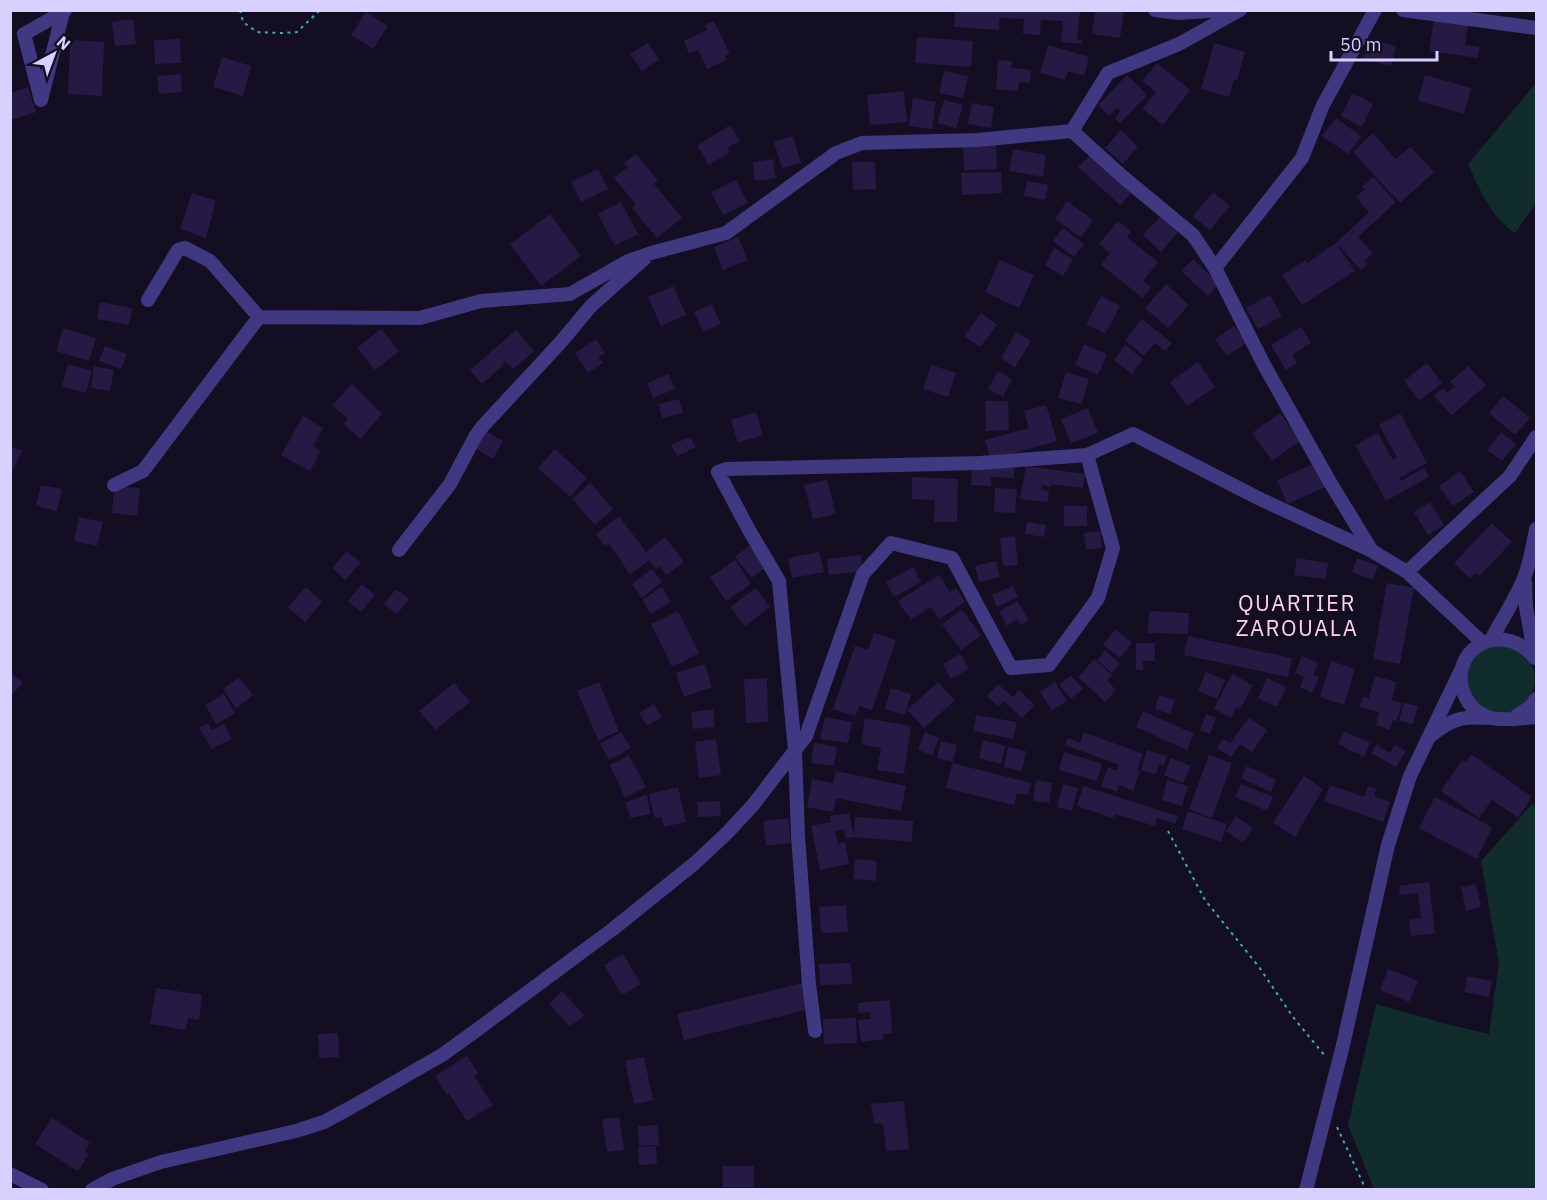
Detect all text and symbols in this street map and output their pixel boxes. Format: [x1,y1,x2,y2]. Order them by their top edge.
north arrow [24,24,84,84]
scale bar [1331,24,1438,62]
text: N [53,31,75,54]
text: 50 m [1340,33,1382,56]
district label: QUARTIER ZAROUALA [1236,588,1358,642]

